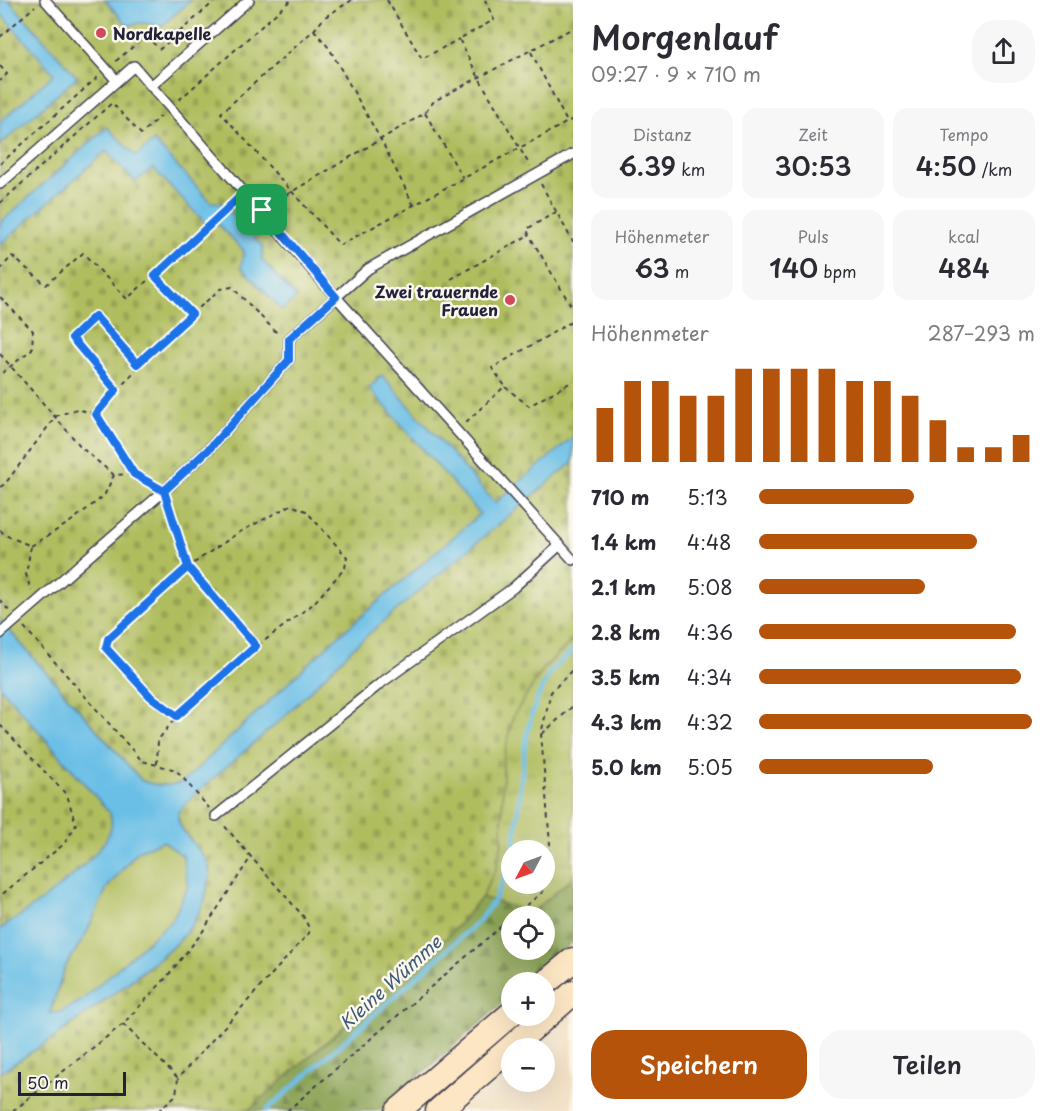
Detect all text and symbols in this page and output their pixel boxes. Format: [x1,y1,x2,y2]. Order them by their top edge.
text: Morgenlauf [591,11,778,61]
button: share [972,20,1035,83]
place label: Nordkapelle [113,21,211,45]
marker: Nordkapelle [94,26,108,40]
text: 09:27 · 9 × 710 m [591,59,761,89]
text: Distanz [633,122,691,146]
text: Zeit [798,122,828,146]
text: Tempo [940,122,988,146]
text: 6.39 [619,146,676,185]
text: 30:53 [774,146,852,185]
text: 4:50 [916,146,976,185]
text: km [676,157,705,181]
text: /km [976,157,1012,181]
pin [236,184,287,235]
icon: arrive [245,193,278,226]
text: Höhenmeter [615,224,709,248]
text: Puls [798,224,828,248]
text: kcal [948,224,980,248]
text: 63 [635,248,670,287]
text: 140 [769,248,818,287]
text: 484 [938,248,990,287]
text: m [670,259,689,283]
text: bpm [818,259,857,283]
place label: Zwei trauernde Frauen [375,279,498,321]
marker: Zwei trauernde Frauen [503,293,517,307]
text: Höhenmeter [591,318,709,348]
text: 287–293 m [928,318,1035,348]
text: 710 m [591,482,649,512]
text: 5:13 [687,482,728,512]
text: 1.4 km [591,527,657,557]
text: 4:48 [687,527,731,557]
text: 2.1 km [591,572,656,602]
text: 5:08 [687,572,733,602]
text: 2.8 km [591,617,660,647]
text: 4:36 [687,617,733,647]
text: 3.5 km [591,662,660,692]
text: 4:34 [687,662,732,692]
text: 4.3 km [591,707,662,737]
text: 4:32 [687,707,733,737]
text: 5.0 km [591,752,662,782]
text: 5:05 [687,752,733,782]
north arrow [501,840,555,894]
map controls [501,840,555,1092]
button: locate [501,906,555,960]
water label: Kleine Wümme [333,928,448,1035]
button: + [501,972,555,1026]
button: Speichern [591,1030,807,1099]
button: Teilen [819,1030,1035,1099]
button: − [501,1038,555,1092]
scale bar [18,1069,126,1096]
text: 50 m [27,1070,68,1094]

